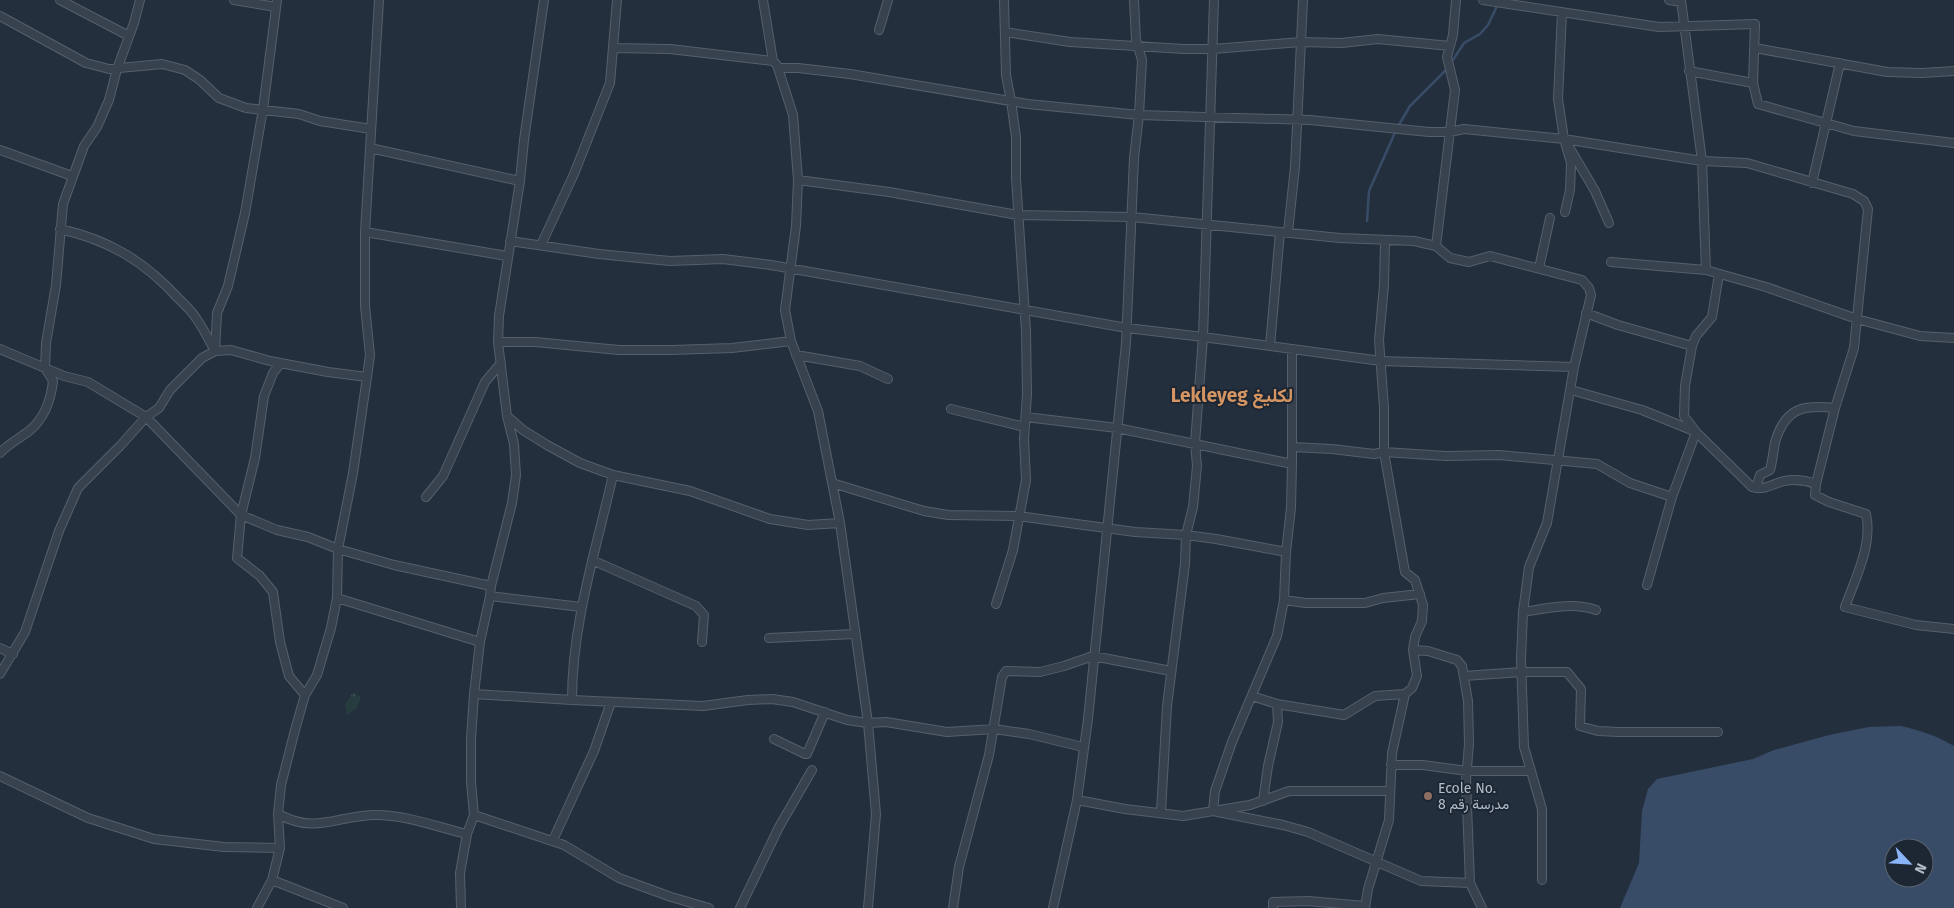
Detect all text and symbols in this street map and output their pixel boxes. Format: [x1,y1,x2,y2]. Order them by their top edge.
district label: Lekleyeg لكليغ [1171,384,1293,409]
place label: Ecole No. 8 مدرسة رقم [1438,780,1509,813]
marker: Ecole No. 8 مدرسة رقم [1422,790,1434,802]
north arrow [1884,838,1934,888]
text: N [1911,860,1930,876]

